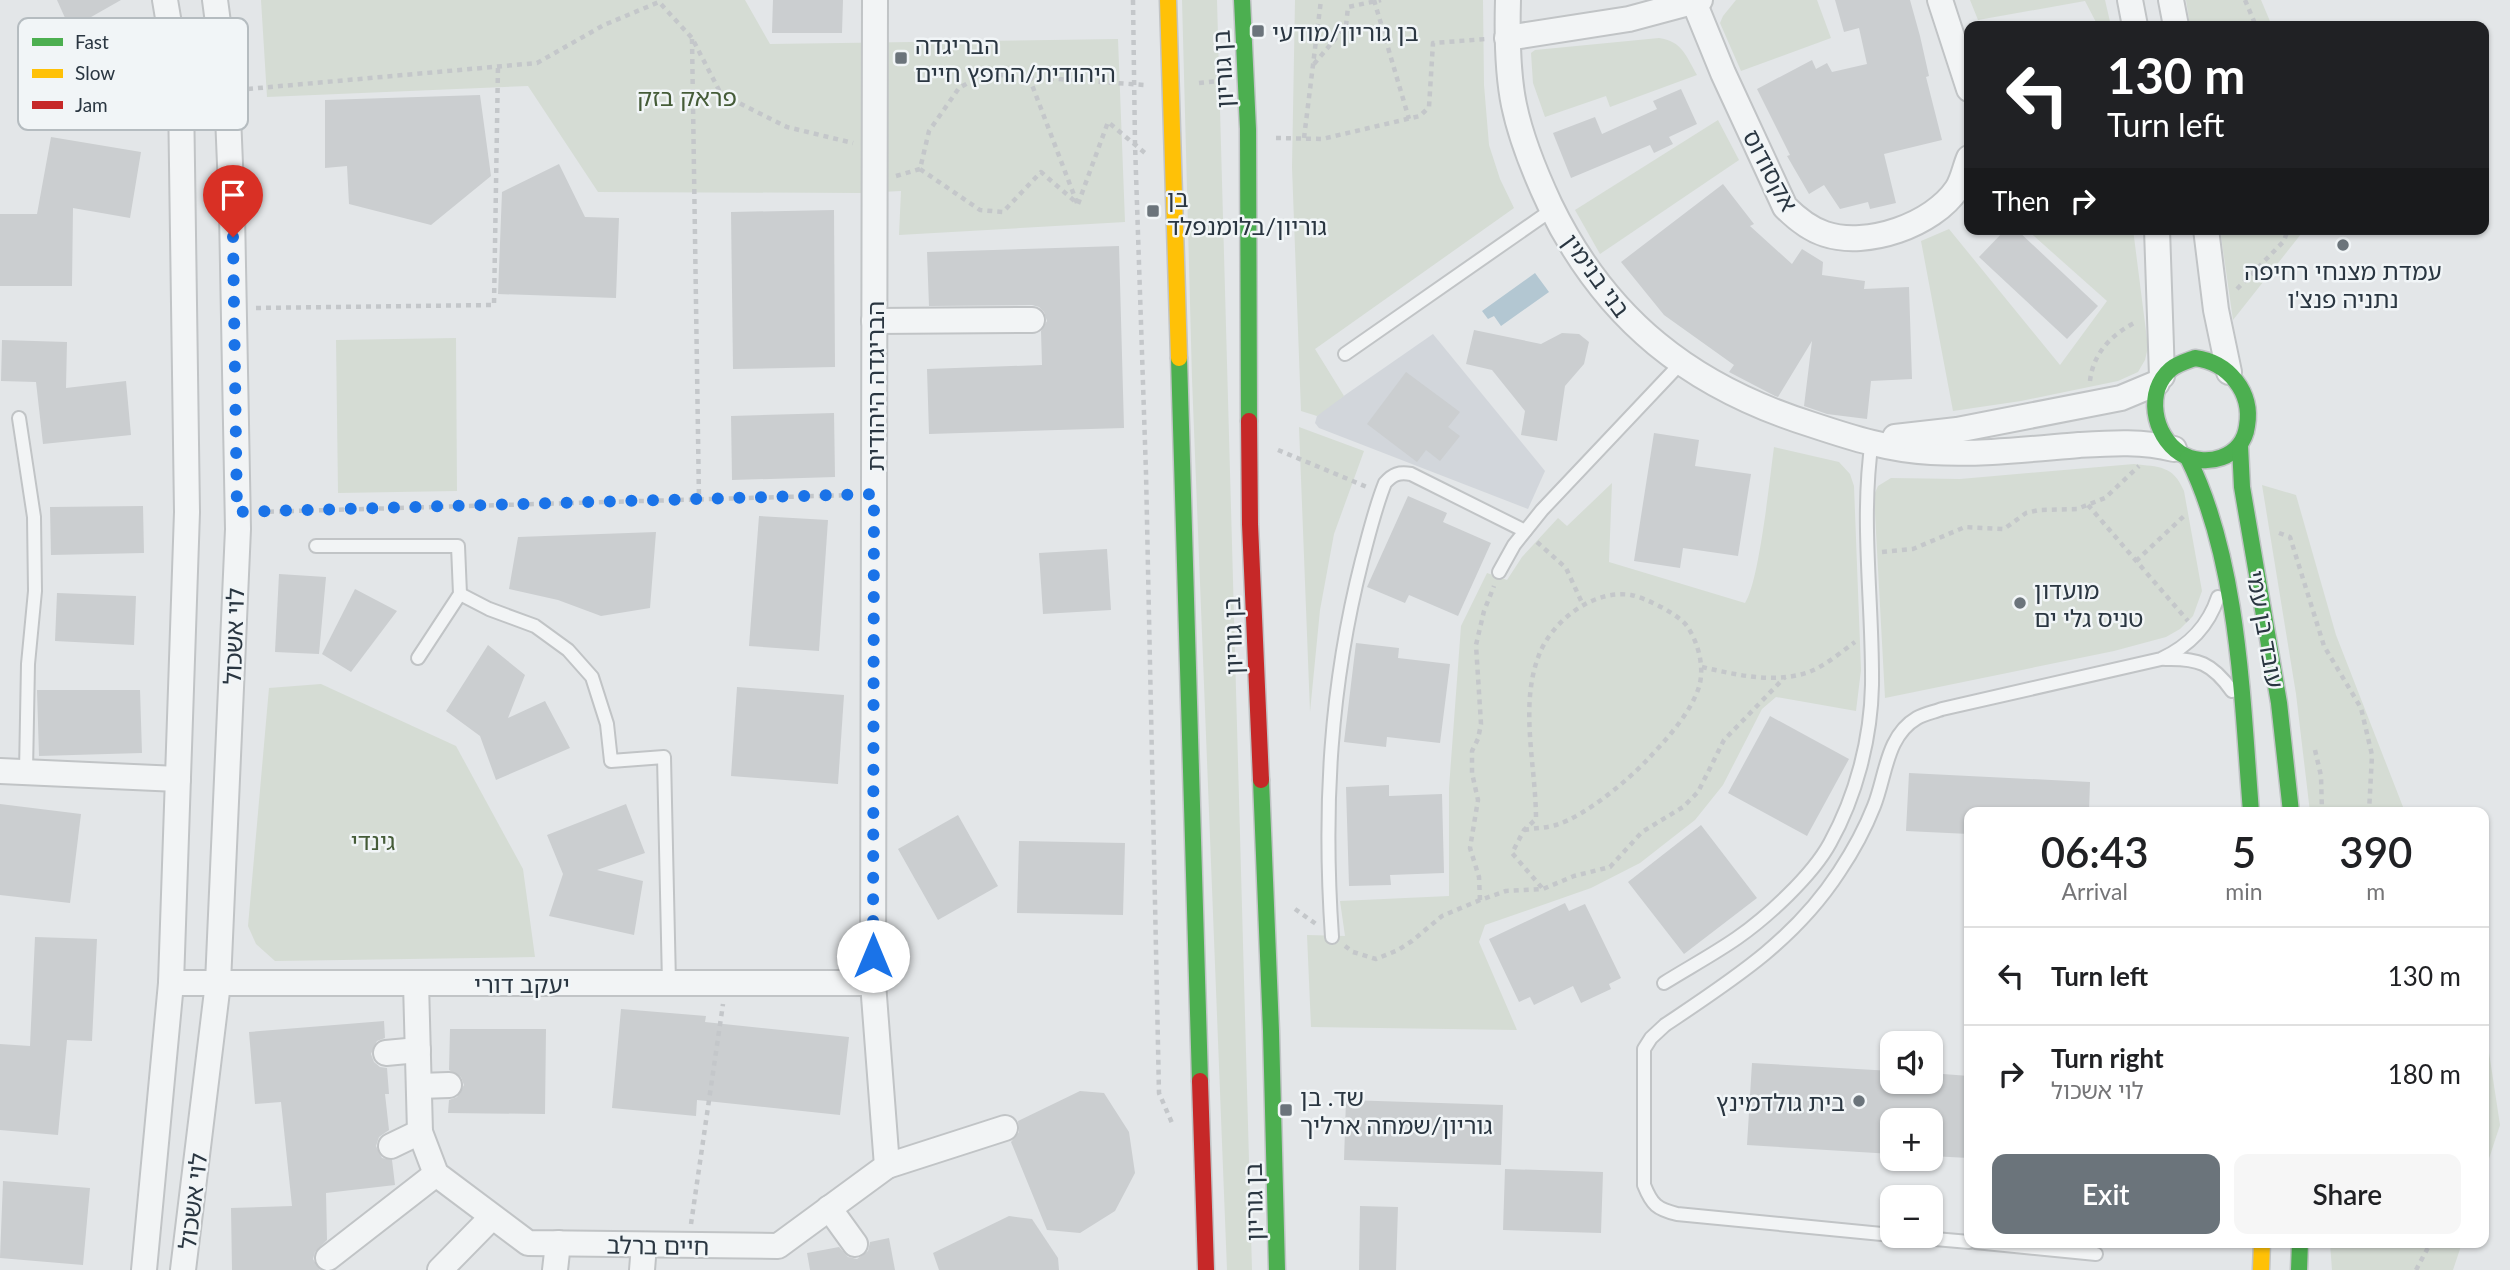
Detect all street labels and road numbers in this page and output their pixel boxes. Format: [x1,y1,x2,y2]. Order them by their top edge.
street label: בן גוריון [1205,29,1239,109]
street label: אקסודוס [1738,124,1804,216]
street label: בני בנימין [1557,228,1637,322]
street label: הבריגדה היהודית [860,301,889,471]
street label: עובד בן עמי [2241,568,2291,690]
street label: לוי אשכול [217,587,249,685]
street label: בן גוריון [1216,596,1248,676]
street label: יעקב דורי [474,969,570,998]
street label: לוי אשכול [172,1151,212,1251]
street label: בן גוריון [1238,1163,1268,1241]
street label: חיים ברלב [606,1230,710,1260]

